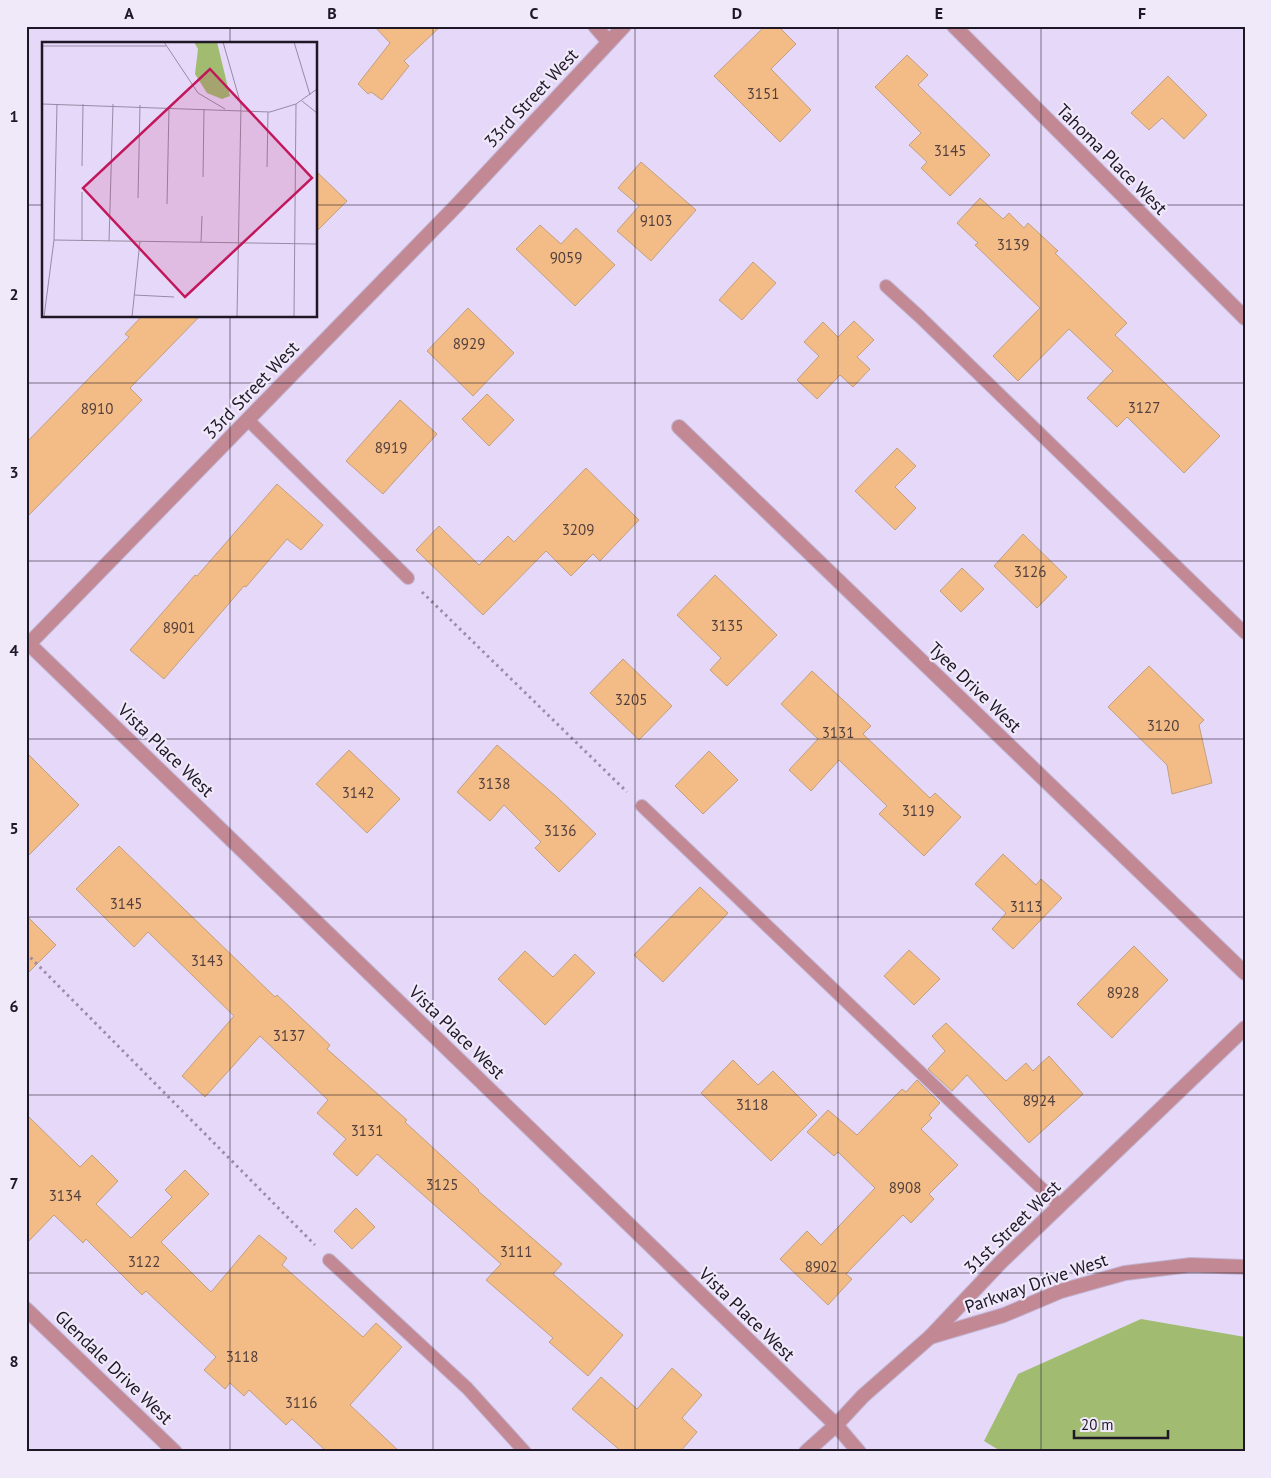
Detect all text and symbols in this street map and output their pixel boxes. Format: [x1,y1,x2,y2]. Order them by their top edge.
text: A [124,3,134,23]
text: B [327,3,337,23]
text: C [530,3,539,23]
text: D [732,3,742,23]
text: E [935,3,943,23]
text: F [1138,3,1146,23]
inset map [42,42,318,318]
street label: 33rd Street West [479,43,583,153]
house number: 3151 [747,84,779,103]
street label: Tahoma Place West [1052,99,1172,219]
text: 1 [9,106,19,126]
house number: 3145 [934,141,966,160]
house number: 9103 [640,211,672,230]
house number: 3139 [997,235,1029,254]
house number: 9059 [550,248,582,267]
text: 2 [9,284,19,304]
house number: 8929 [453,334,485,353]
street label: 33rd Street West [198,336,304,444]
house number: 3127 [1128,398,1160,417]
house number: 8910 [81,399,113,418]
house number: 8919 [375,438,407,457]
text: 3 [9,462,19,482]
house number: 3209 [562,520,594,539]
house number: 3126 [1014,562,1046,581]
house number: 3135 [711,616,743,635]
house number: 8901 [163,618,195,637]
street label: Tyee Drive West [924,637,1026,737]
text: 4 [9,640,19,660]
house number: 3205 [615,690,647,709]
street label: Vista Place West [112,698,219,802]
house number: 3120 [1147,716,1179,735]
house number: 3131 [822,723,854,742]
house number: 3138 [478,774,510,793]
house number: 3142 [342,783,374,802]
house number: 3119 [902,801,934,820]
text: 5 [9,818,19,838]
house number: 3136 [544,821,576,840]
house number: 3145 [110,894,142,913]
house number: 3113 [1010,897,1042,916]
house number: 3143 [191,951,223,970]
street label: Vista Place West [403,980,510,1084]
house number: 8928 [1107,983,1139,1002]
text: 6 [9,996,19,1016]
house number: 3137 [273,1026,305,1045]
house number: 8924 [1023,1091,1055,1110]
house number: 3118 [736,1095,768,1114]
house number: 3131 [351,1121,383,1140]
text: 7 [9,1173,19,1193]
house number: 3125 [426,1175,458,1194]
street label: 31st Street West [959,1175,1065,1279]
house number: 8908 [889,1178,921,1197]
house number: 3134 [49,1186,81,1205]
house number: 3111 [500,1242,532,1261]
street label: Parkway Drive West [962,1248,1110,1318]
house number: 3122 [128,1252,160,1271]
house number: 8902 [805,1257,837,1276]
street label: Vista Place West [693,1262,800,1366]
street label: Glendale Drive West [50,1305,178,1429]
house number: 3118 [226,1347,258,1366]
text: 8 [9,1351,19,1371]
house number: 3116 [285,1393,317,1412]
scale bar [1074,1408,1167,1440]
text: 20 m [1081,1415,1114,1434]

